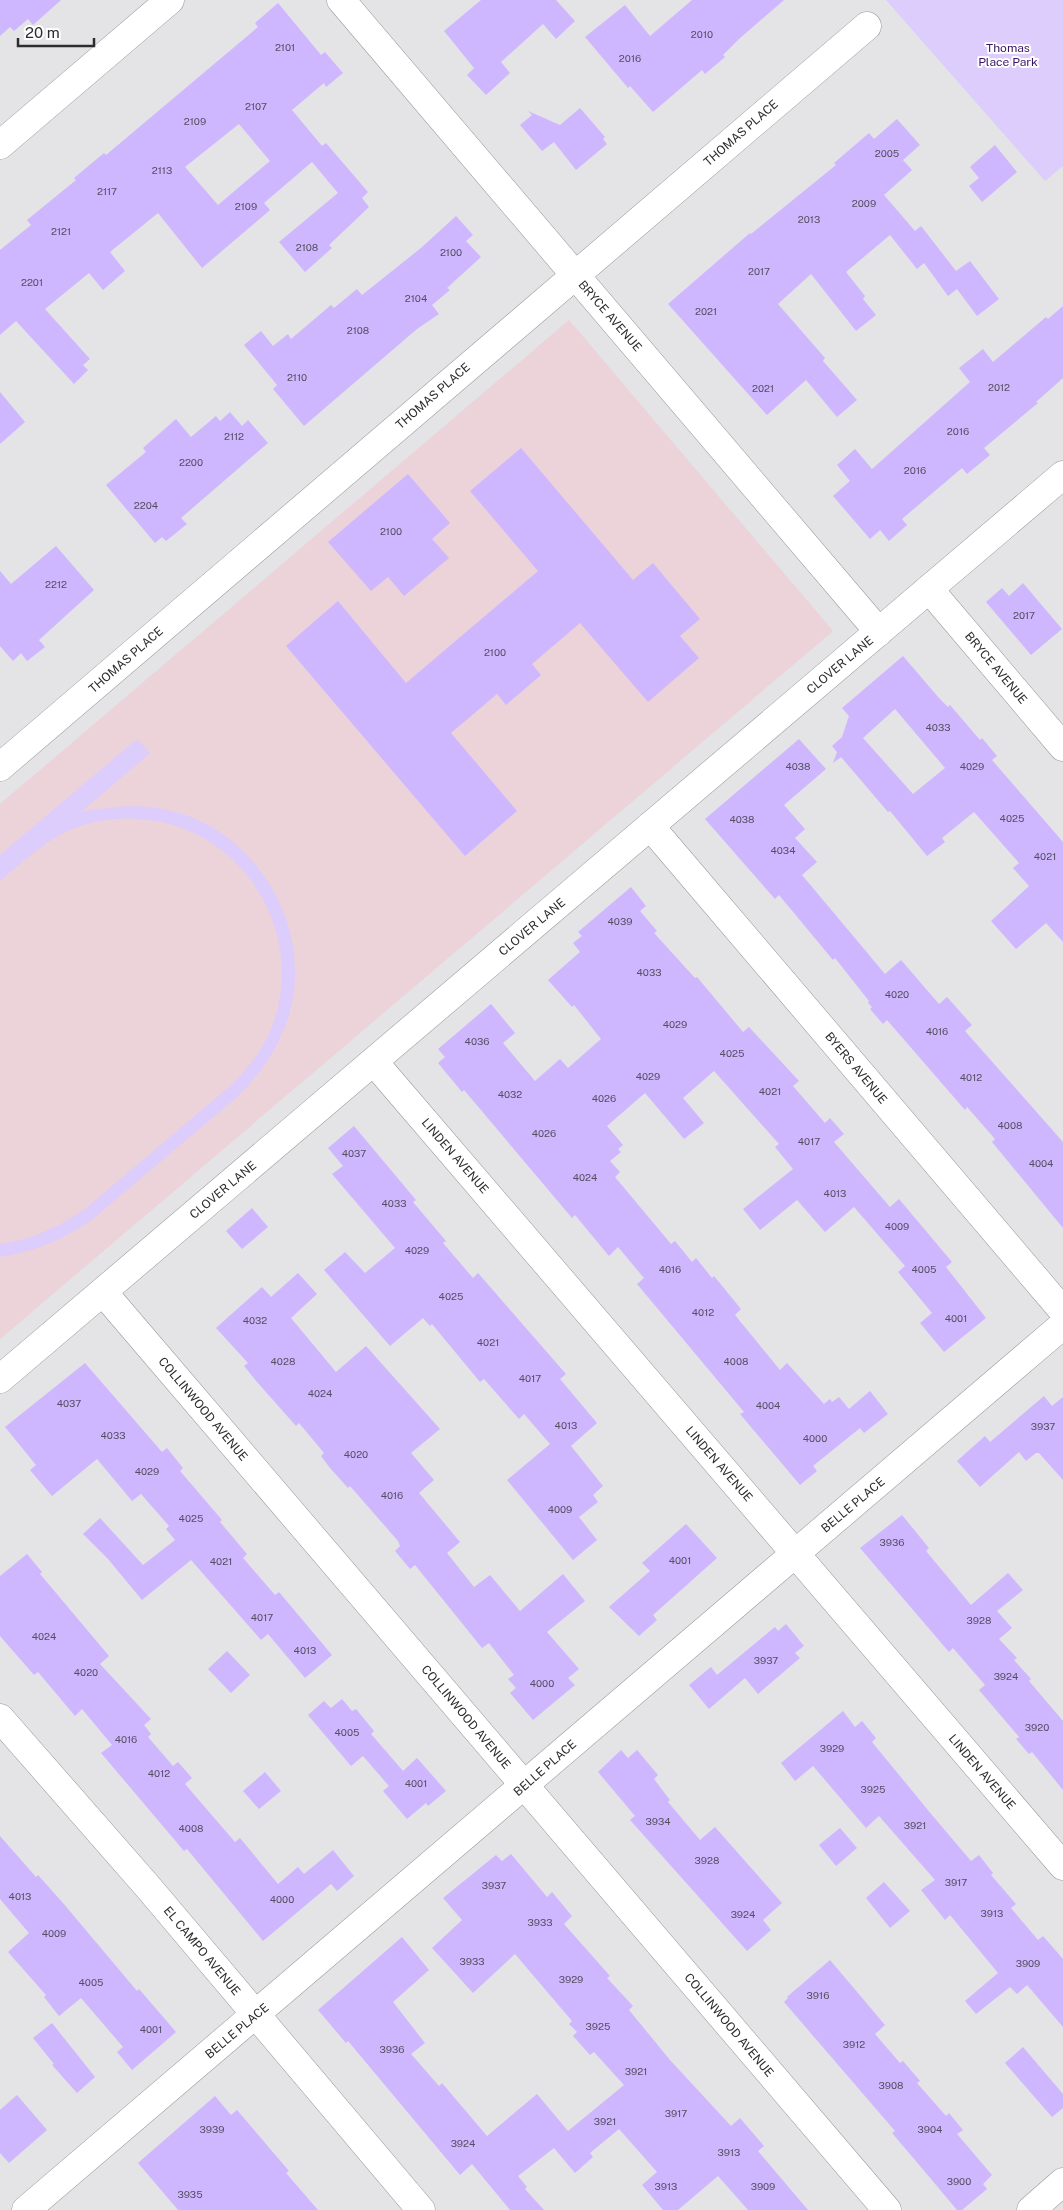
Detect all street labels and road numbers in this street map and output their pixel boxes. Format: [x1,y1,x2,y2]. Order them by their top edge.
street label: THOMAS PLACE [701,97,781,169]
street label: BRYCE AVENUE [575,278,645,354]
street label: THOMAS PLACE [393,360,473,432]
street label: THOMAS PLACE [86,624,166,696]
street label: BRYCE AVENUE [962,629,1030,707]
street label: CLOVER LANE [804,633,876,697]
street label: CLOVER LANE [496,895,568,959]
street label: BYERS AVENUE [822,1029,890,1107]
street label: LINDEN AVENUE [419,1116,491,1196]
street label: CLOVER LANE [187,1158,259,1222]
street label: COLLINWOOD AVENUE [156,1354,250,1464]
street label: LINDEN AVENUE [683,1424,755,1504]
street label: BELLE PLACE [818,1474,888,1536]
street label: COLLINWOOD AVENUE [419,1662,513,1772]
street label: LINDEN AVENUE [946,1732,1018,1812]
street label: BELLE PLACE [511,1737,579,1799]
street label: EL CAMPO AVENUE [161,1904,243,1998]
street label: COLLINWOOD AVENUE [682,1970,776,2080]
street label: BELLE PLACE [202,2000,272,2062]

